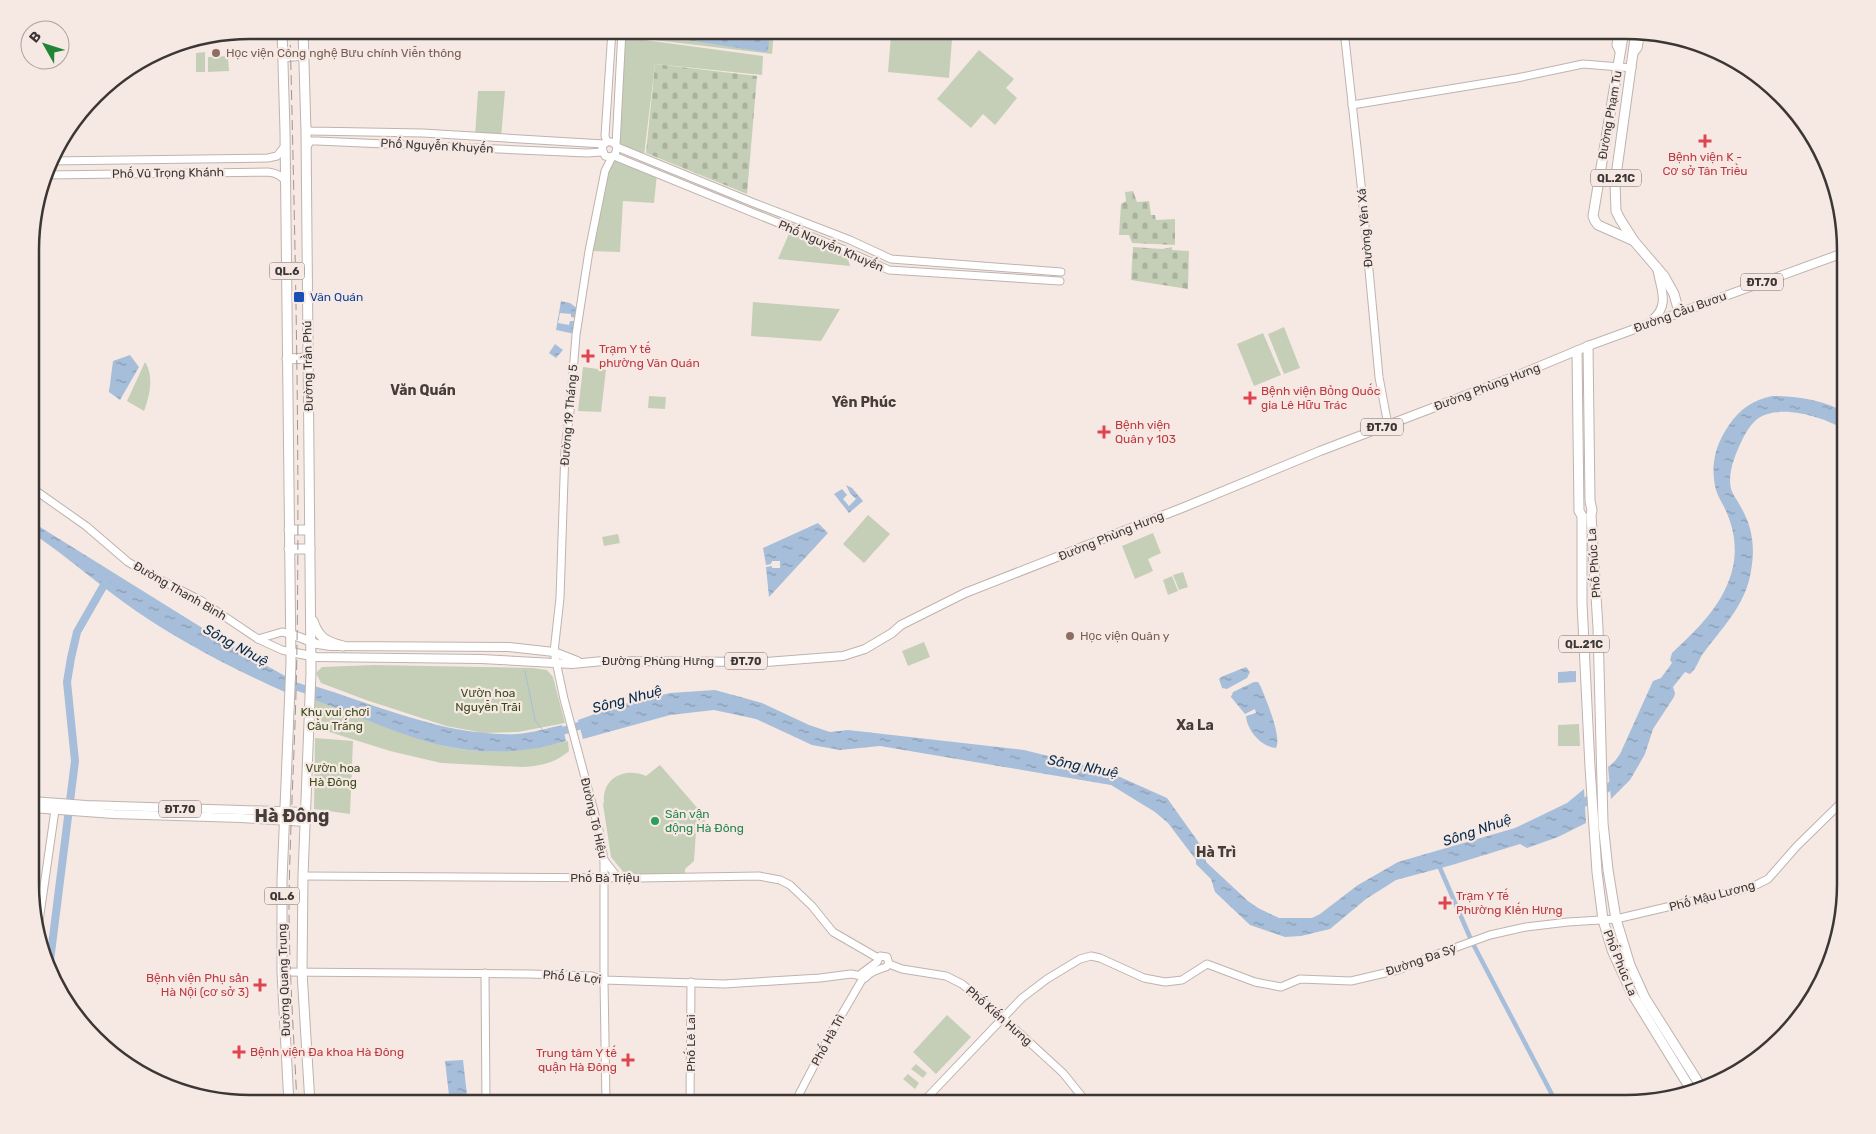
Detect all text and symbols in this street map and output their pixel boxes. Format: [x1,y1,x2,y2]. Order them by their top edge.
north arrow [20,20,70,70]
text: B [26,28,45,46]
place label: Học viện Công nghệ Bưu chính Viễn thông [226,46,462,60]
marker: Học viện Công nghệ Bưu chính Viễn thông [210,47,222,59]
street label: Đường Phạm Tu [1595,70,1625,160]
marker: Bệnh viện K - Cơ sở Tân Triều [1698,134,1712,148]
street label: Phố Nguyễn Khuyến [380,136,494,156]
place label: Bệnh viện K - Cơ sở Tân Triều [1662,150,1748,178]
street label: Phố Vũ Trọng Khánh [112,164,224,181]
road number: QL.21C [1591,170,1641,187]
street label: Đường Yên Xá [1355,188,1375,268]
street label: Phố Nguyễn Khuyến [776,217,886,275]
road number: QL.6 [270,262,304,280]
road number: ĐT.70 [1741,274,1783,290]
street label: Đường Cầu Bươu [1632,288,1728,335]
marker: Văn Quán [292,290,306,304]
place label: Văn Quán [310,290,363,304]
street label: Đường Trần Phú [300,320,316,412]
place label: Trạm Y tế phường Văn Quán [599,341,700,370]
marker: Trạm Y tế phường Văn Quán [581,349,595,363]
street label: Đường Phùng Hưng [1432,360,1542,414]
street label: Đường 19 Tháng 5 [558,364,580,466]
district label: Văn Quán [390,382,456,399]
place label: Bệnh viện Bỏng Quốc gia Lê Hữu Trác [1261,383,1381,412]
marker: Bệnh viện Bỏng Quốc gia Lê Hữu Trác [1243,391,1257,405]
district label: Yên Phúc [832,394,896,411]
place label: Bệnh viện Quân y 103 [1115,418,1176,446]
road number: ĐT.70 [1361,418,1403,436]
marker: Bệnh viện Quân y 103 [1097,425,1111,439]
street label: Đường Phùng Hưng [1056,508,1166,564]
street label: Phố Phúc La [1584,528,1603,598]
street label: Đường Thanh Bình [131,559,229,623]
water label: Sông Nhuệ [200,621,271,670]
place label: Học viện Quân y [1080,629,1170,643]
marker: Học viện Quân y [1064,630,1076,642]
road number: QL.21C [1559,636,1609,652]
road number: ĐT.70 [725,652,767,669]
street label: Đường Phùng Hưng [602,654,714,668]
water label: Sông Nhuệ [590,682,664,717]
park label: Vườn hoa Nguyễn Trãi [455,686,521,714]
park label: Khu vui chơi Cầu Trắng [301,705,369,733]
district label: Xa La [1176,717,1214,734]
water label: Sông Nhuệ [1046,751,1120,782]
park label: Vườn hoa Hà Đông [306,761,360,789]
street label: Đường Tô Hiệu [578,776,610,860]
road number: ĐT.70 [159,801,201,818]
district label: Hà Đông [254,805,330,827]
place label: Sân vận động Hà Đông [665,807,744,835]
water label: Sông Nhuệ [1441,811,1514,850]
marker: Sân vận động Hà Đông [649,815,661,827]
district label: Hà Trì [1196,844,1236,861]
street label: Phố Bà Triệu [570,870,640,885]
street label: Phố Mậu Lương [1667,877,1756,914]
road number: QL.6 [264,888,300,904]
place label: Trạm Y Tế Phường KIến Hưng [1456,888,1563,917]
marker: Trạm Y Tế Phường KIến Hưng [1438,896,1452,910]
street label: Đường Quang Trung [275,923,293,1037]
street label: Phố Phúc La [1600,928,1640,998]
street label: Đường Đa Sỹ [1384,941,1458,979]
street label: Phố Lê Lợi [542,967,602,987]
place label: Bệnh viện Phụ sản Hà Nội (cơ sở 3) [146,971,249,999]
marker: Bệnh viện Phụ sản Hà Nội (cơ sở 3) [253,978,267,992]
street label: Phố Kiến Hưng [963,983,1035,1048]
street label: Phố Hà Trì [808,1012,847,1068]
street label: Phố Lê Lai [683,1014,698,1072]
marker: Bệnh viện Đa khoa Hà Đông [232,1045,246,1059]
place label: Bệnh viện Đa khoa Hà Đông [250,1045,404,1059]
place label: Trung tâm Y tế quận Hà Đông [536,1045,617,1074]
marker: Trung tâm Y tế quận Hà Đông [621,1053,635,1067]

